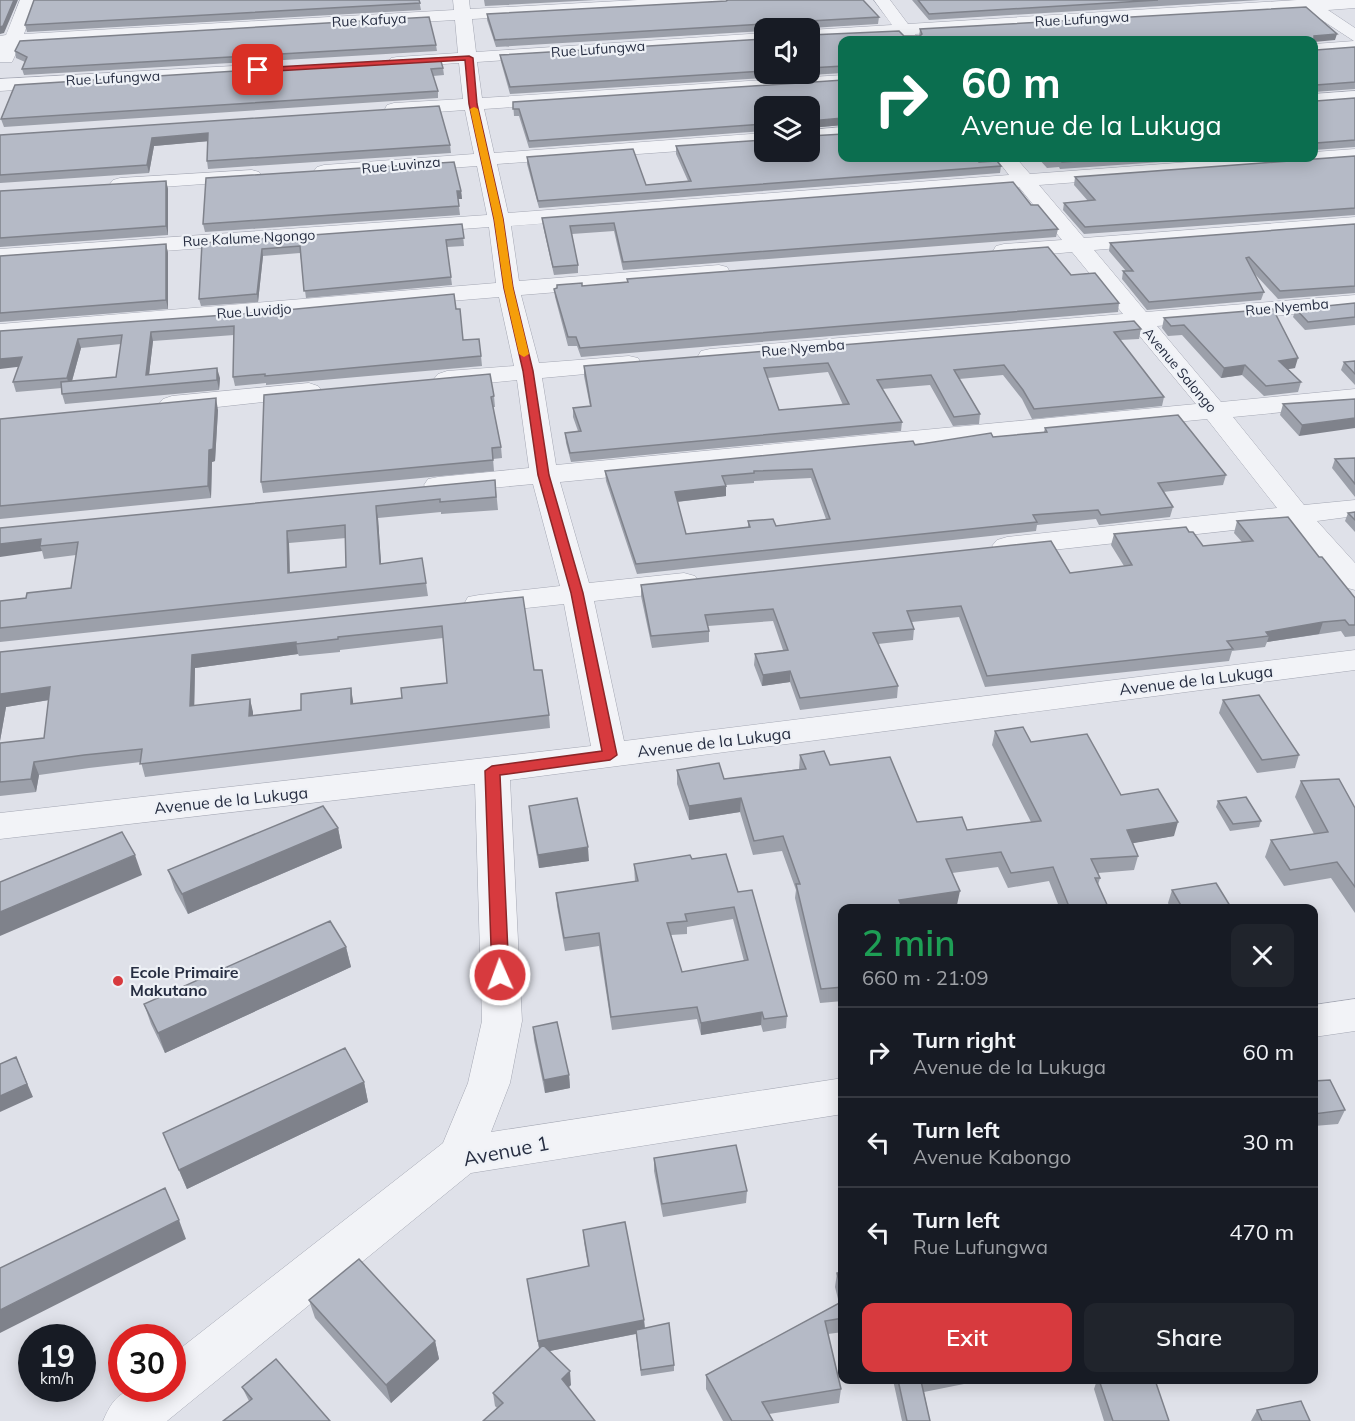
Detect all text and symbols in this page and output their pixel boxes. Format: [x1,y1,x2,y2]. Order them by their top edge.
street label: Rue Lufungwa [1034,8,1130,30]
street label: Rue Kafuya [331,9,407,31]
map controls [754,18,820,162]
button: sound [754,18,820,84]
street label: Rue Lufungwa [550,37,646,61]
pin [232,44,283,95]
icon: arrive [241,53,274,86]
text: 60 m [961,56,1061,109]
icon: right [862,60,940,138]
street label: Rue Lufungwa [65,67,161,89]
button: layers [754,96,820,162]
text: Avenue de la Lukuga [961,108,1222,142]
street label: Rue Luvinza [361,153,441,177]
street label: Rue Kalume Ngongo [182,226,316,250]
street label: Rue Nyemba [1245,294,1329,320]
street label: Rue Luvidjo [216,299,292,323]
street label: Avenue Salongo [1139,324,1221,416]
street label: Rue Nyemba [761,335,845,361]
street label: Avenue de la Lukuga [1118,661,1274,699]
street label: Avenue de la Lukuga [636,723,792,761]
street label: Avenue de la Lukuga [153,782,309,818]
text: 2 min [862,920,956,965]
button: close [1231,924,1294,987]
position arrow [468,943,532,1007]
place label: Ecole Primaire Makutano [130,962,239,1000]
text: 660 m · 21:09 [862,965,988,990]
marker: Ecole Primaire Makutano [111,974,125,988]
text: Turn right [913,1026,1016,1054]
icon: right [862,1036,895,1069]
text: 60 m [1243,1038,1294,1066]
text: Avenue de la Lukuga [913,1054,1106,1079]
text: Turn left [913,1116,1000,1144]
icon: left [862,1126,895,1159]
text: 30 m [1243,1128,1294,1156]
street label: Avenue 1 [461,1130,551,1171]
text: Avenue Kabongo [913,1144,1071,1169]
text: Turn left [913,1206,1000,1234]
icon: left [862,1216,895,1249]
text: 470 m [1229,1218,1294,1246]
text: Rue Lufungwa [913,1234,1048,1259]
button: Exit [862,1303,1072,1372]
button: Share [1084,1303,1294,1372]
speed limit sign: 30 [108,1324,186,1402]
text: 19 [39,1337,75,1375]
text: km/h [40,1369,74,1388]

